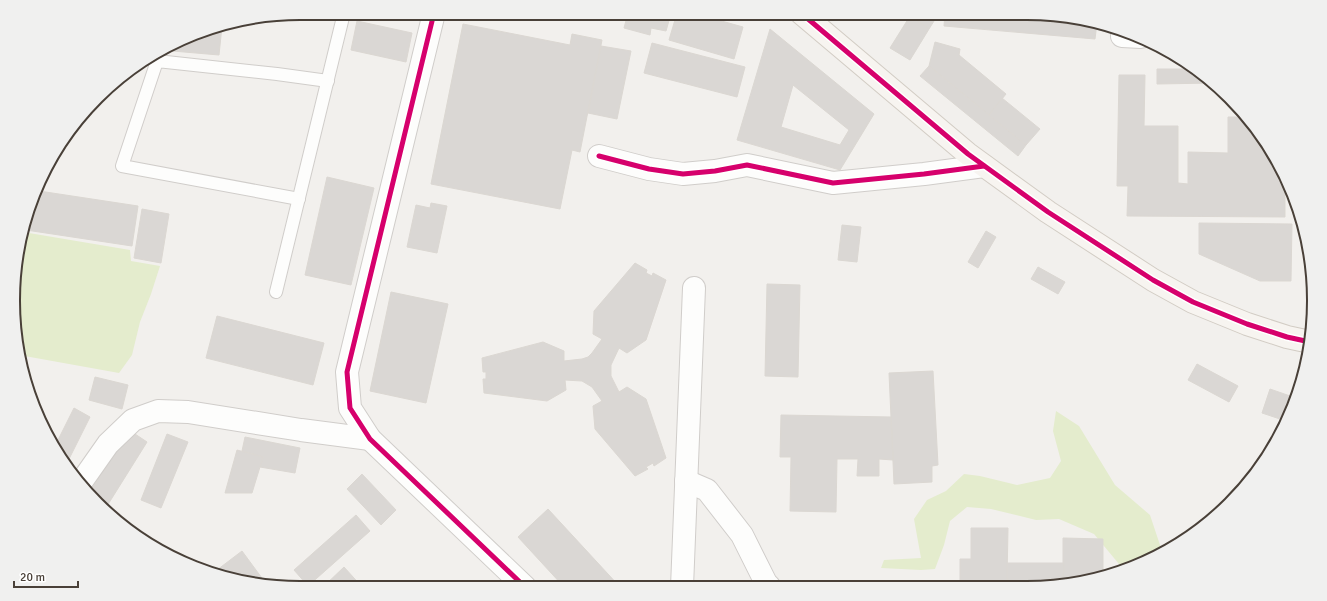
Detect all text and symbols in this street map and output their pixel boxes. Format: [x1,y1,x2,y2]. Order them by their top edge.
scale bar [14,563,78,589]
text: 20 m [20,570,45,585]

